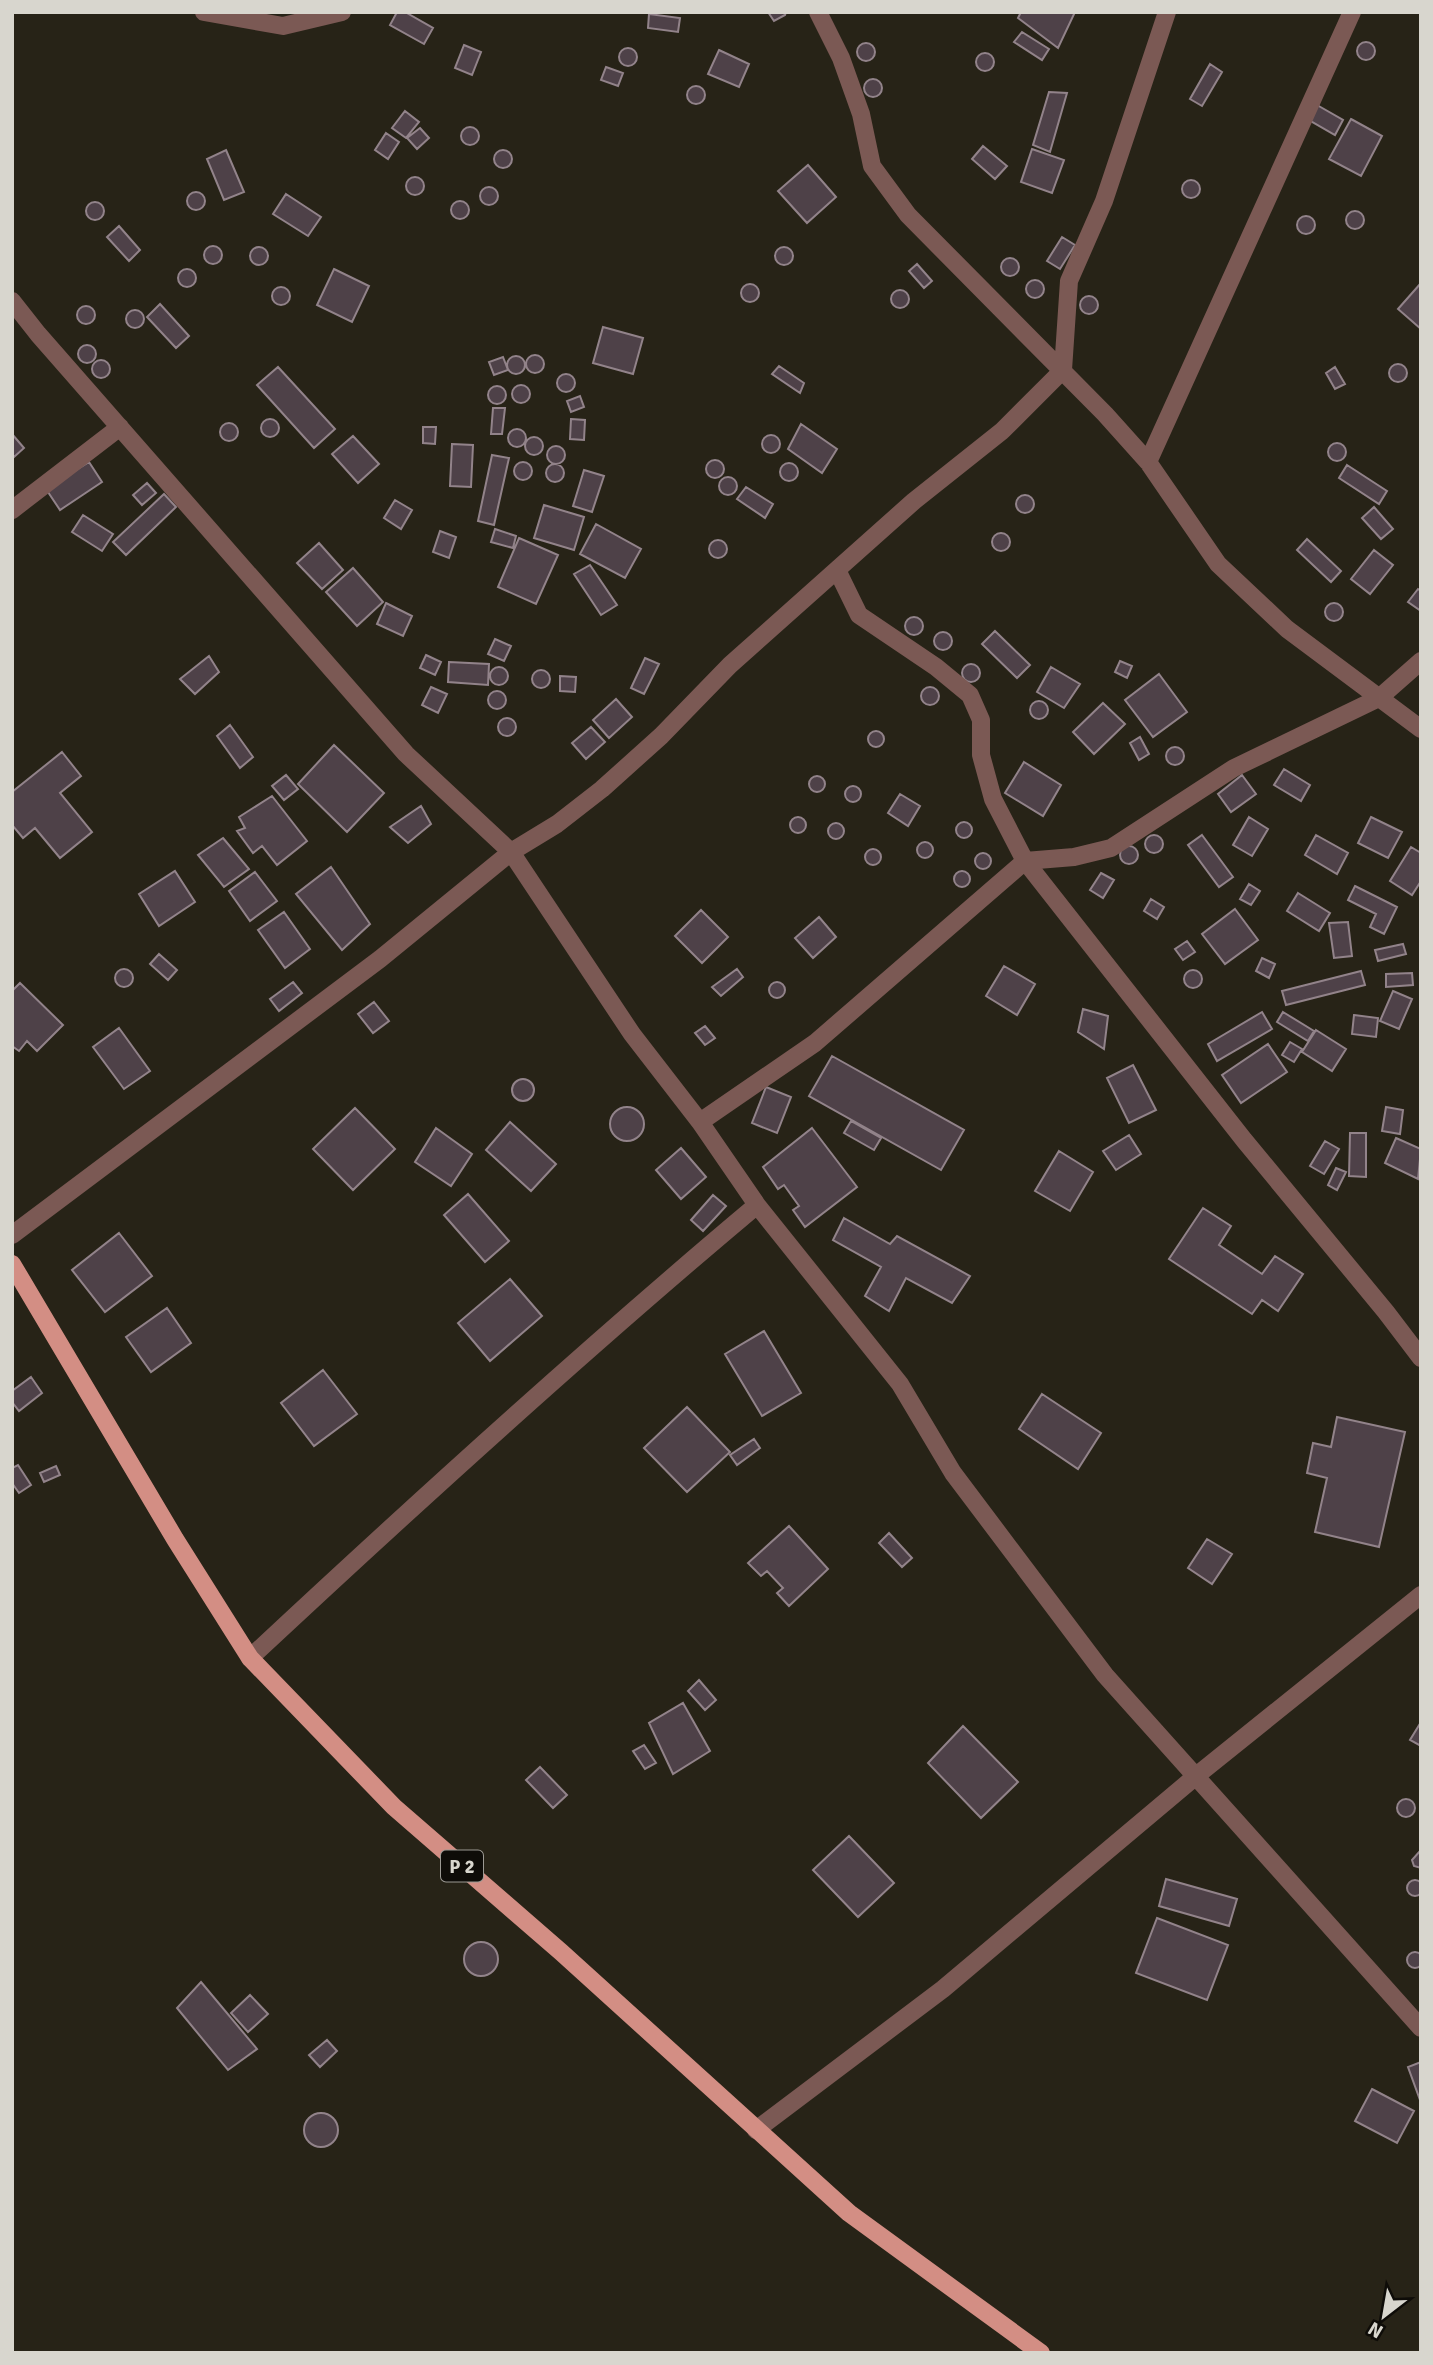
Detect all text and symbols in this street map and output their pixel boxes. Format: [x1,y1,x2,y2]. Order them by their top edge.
road number: P 2 [441,1850,483,1882]
north arrow [1349,2281,1419,2351]
text: N [1364,2316,1388,2343]

